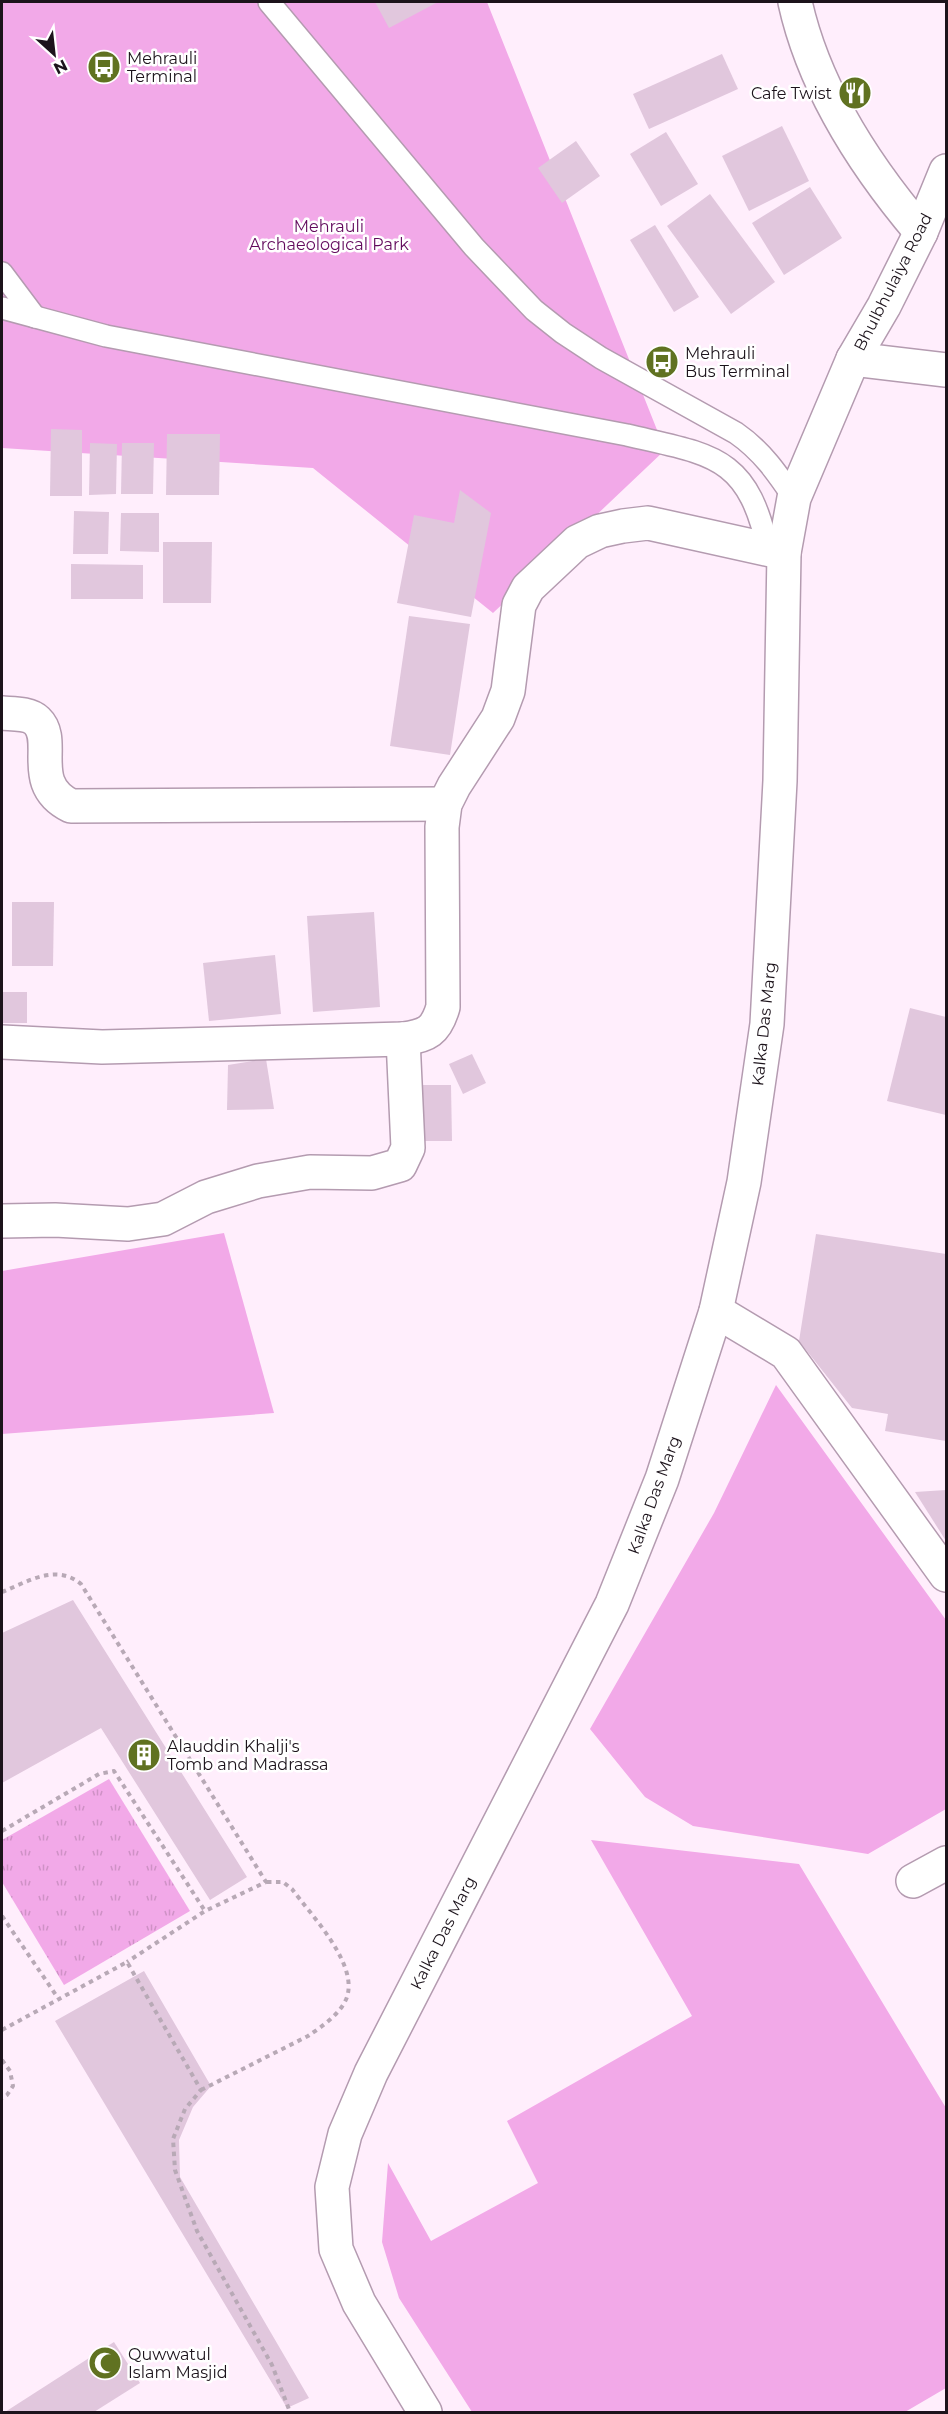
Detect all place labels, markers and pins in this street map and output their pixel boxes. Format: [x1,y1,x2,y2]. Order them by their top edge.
bus stop icon: Mehrauli Terminal [86,49,122,85]
place label: Mehrauli Terminal [127,49,197,86]
restaurant icon: Cafe Twist [837,75,873,111]
place label: Cafe Twist [751,84,832,103]
bus stop icon: Mehrauli Bus Terminal [644,344,680,380]
place label: Mehrauli Bus Terminal [685,344,790,381]
building icon: Alauddin Khalji's Tomb and Madrassa [126,1737,162,1773]
place label: Alauddin Khalji's Tomb and Madrassa [167,1737,328,1774]
mosque icon: Quwwatul Islam Masjid [87,2345,123,2381]
place label: Quwwatul Islam Masjid [128,2345,228,2382]

